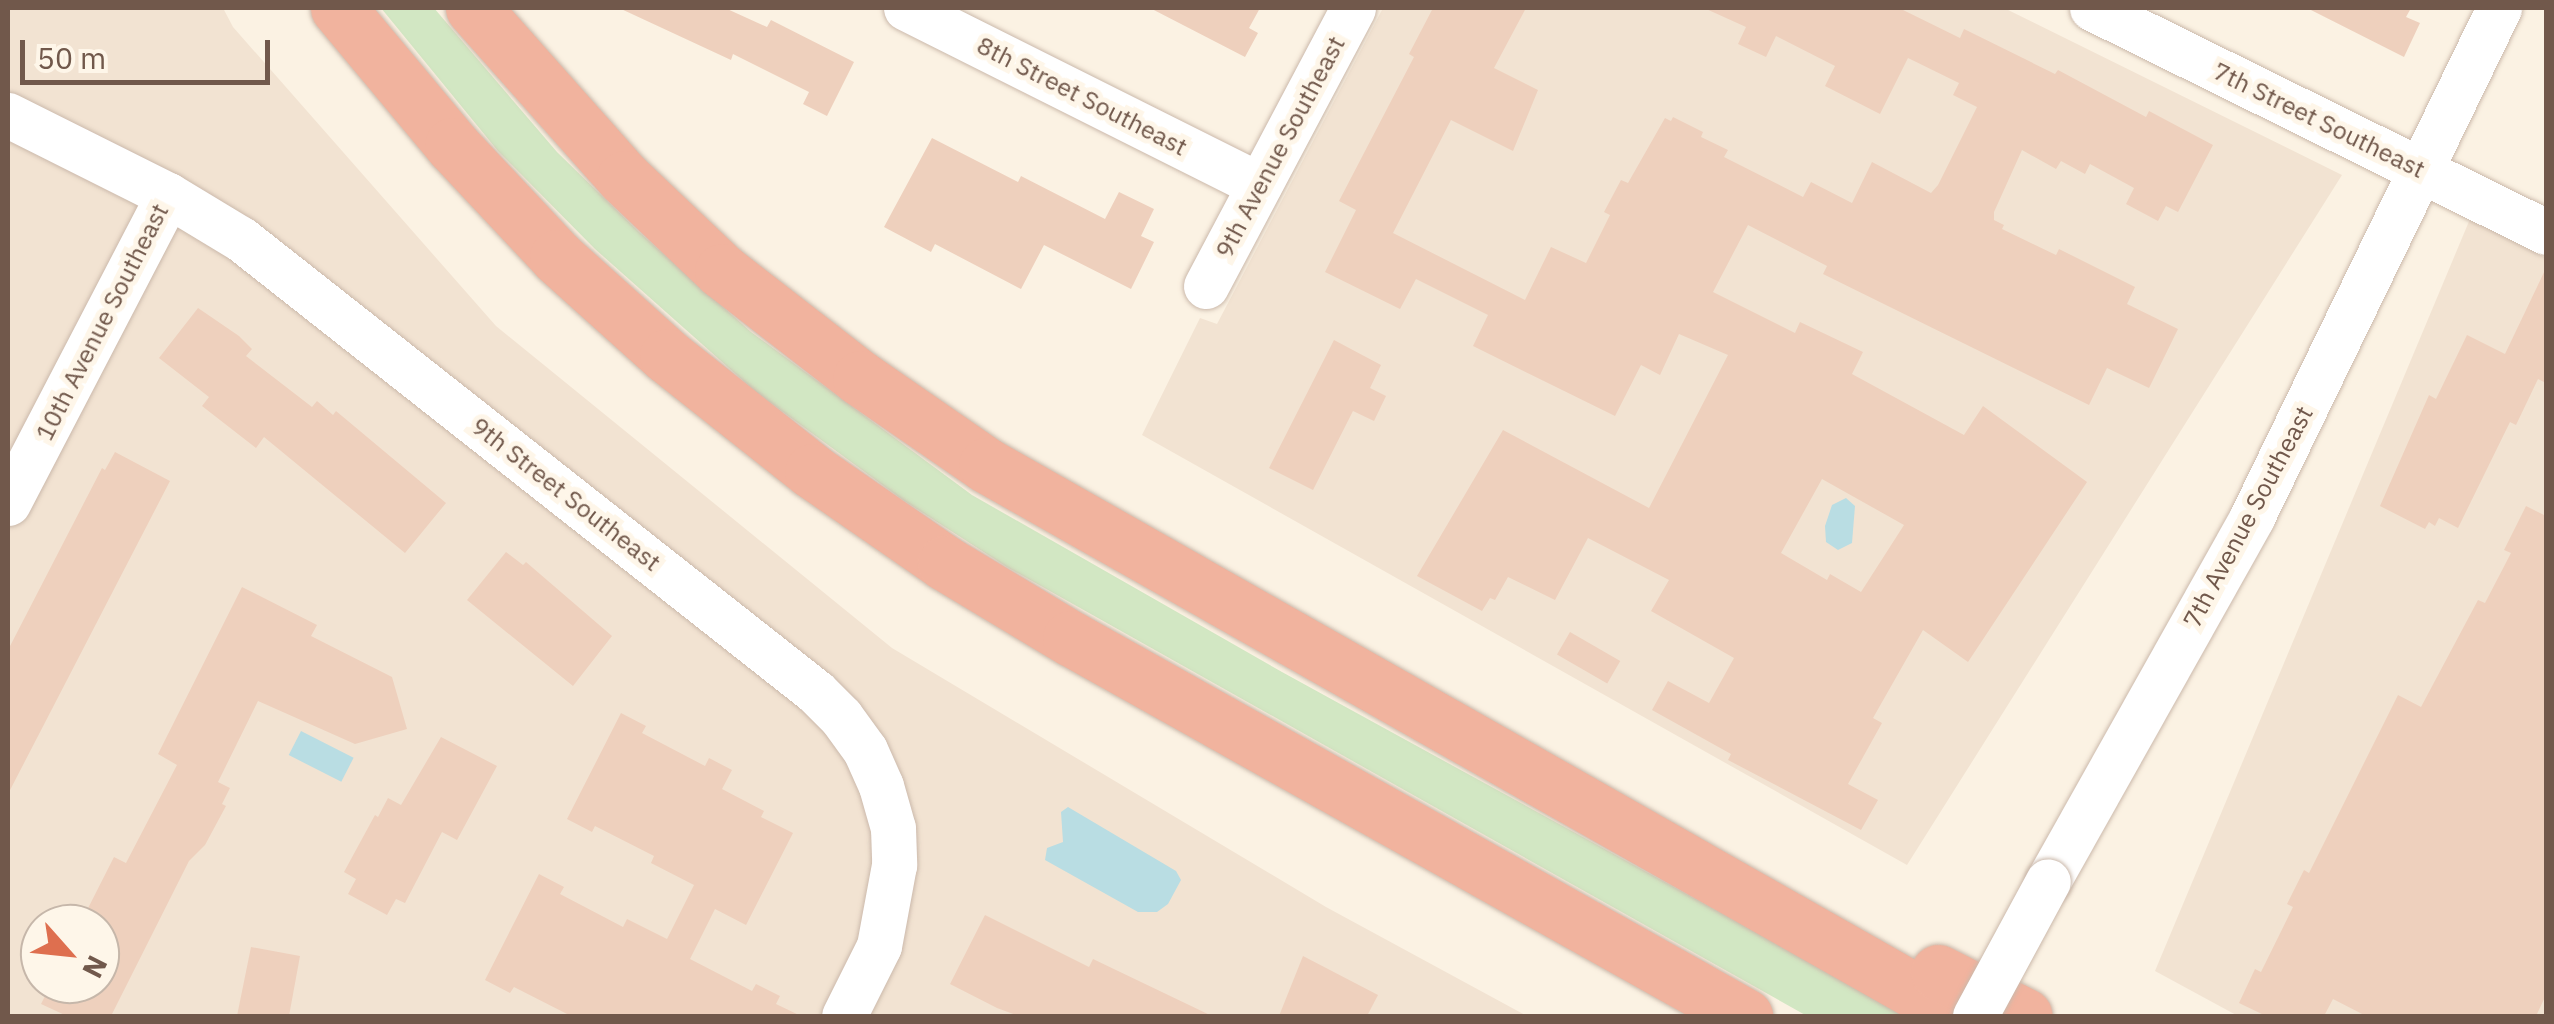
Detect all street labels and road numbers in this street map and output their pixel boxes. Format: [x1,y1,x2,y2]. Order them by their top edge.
street label: 8th Street Southeast [972,30,1192,162]
street label: 9th Avenue Southeast [1209,31,1351,263]
street label: 7th Street Southeast [2208,56,2430,184]
street label: 10th Avenue Southeast [29,199,175,445]
street label: 7th Avenue Southeast [2177,401,2319,633]
street label: 9th Street Southeast [465,411,667,577]

